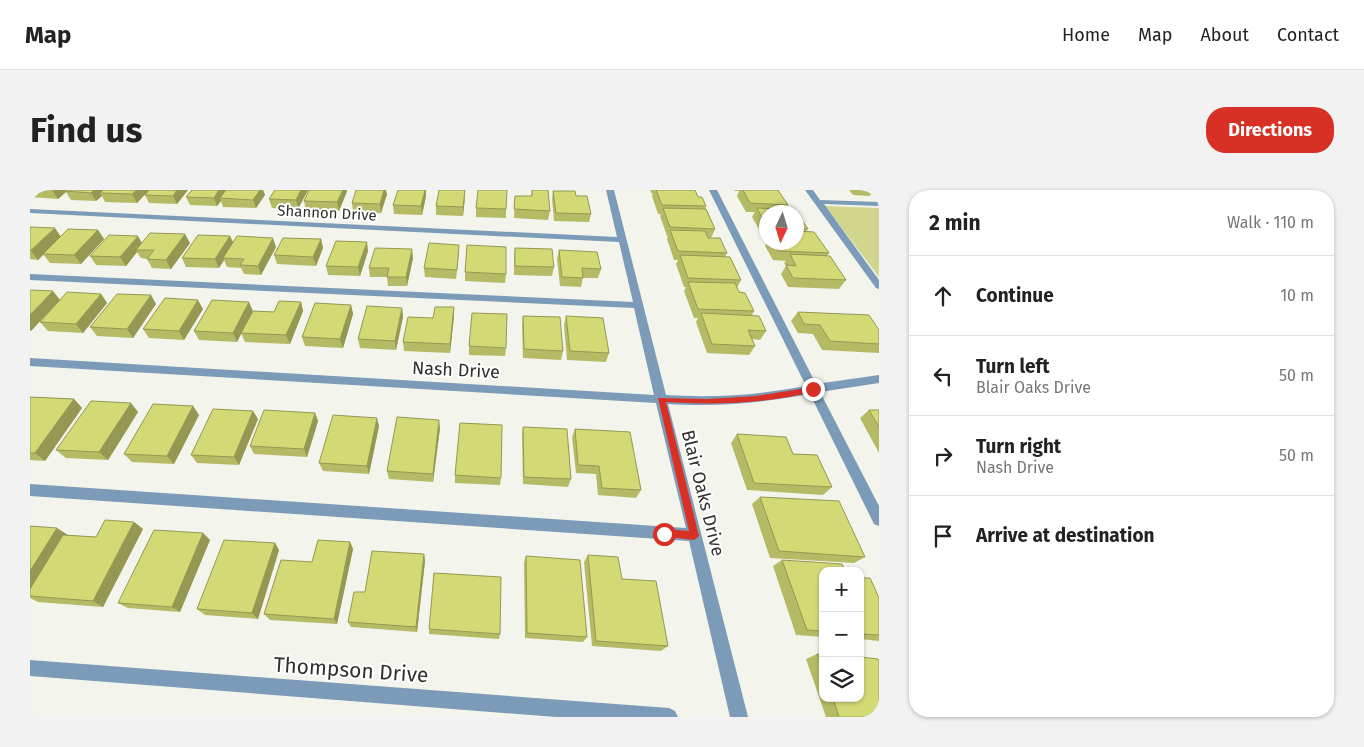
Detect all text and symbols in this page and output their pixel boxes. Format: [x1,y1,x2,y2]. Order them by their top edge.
text: Map [25,21,71,49]
text: Home [1062,24,1110,46]
text: Map [1138,24,1172,46]
text: About [1200,24,1249,46]
text: Contact [1277,24,1339,46]
button: Directions [1206,107,1334,153]
text: Find us [30,109,142,151]
street label: Shannon Drive [277,201,377,225]
north arrow [759,205,804,250]
text: 2 min [929,210,981,236]
text: Walk · 110 m [1227,213,1314,232]
icon: ahead [929,282,957,310]
text: Continue [976,284,1054,307]
text: 10 m [1280,286,1314,305]
text: Turn left [976,355,1050,378]
street label: Nash Drive [412,357,500,383]
icon: left [929,362,957,390]
text: 50 m [1279,366,1314,385]
route end [802,378,825,401]
text: Blair Oaks Drive [976,378,1091,397]
street label: Blair Oaks Drive [677,428,729,558]
text: Turn right [976,435,1061,458]
icon: right [929,442,957,470]
text: 50 m [1279,446,1314,465]
text: Nash Drive [976,458,1054,477]
icon: arrive [929,522,957,550]
route start [653,523,676,546]
text: Arrive at destination [976,524,1155,547]
map controls [819,567,864,702]
button: + [819,567,864,612]
button: − [819,612,864,657]
street label: Thompson Drive [273,652,429,688]
button: layers [819,657,864,702]

